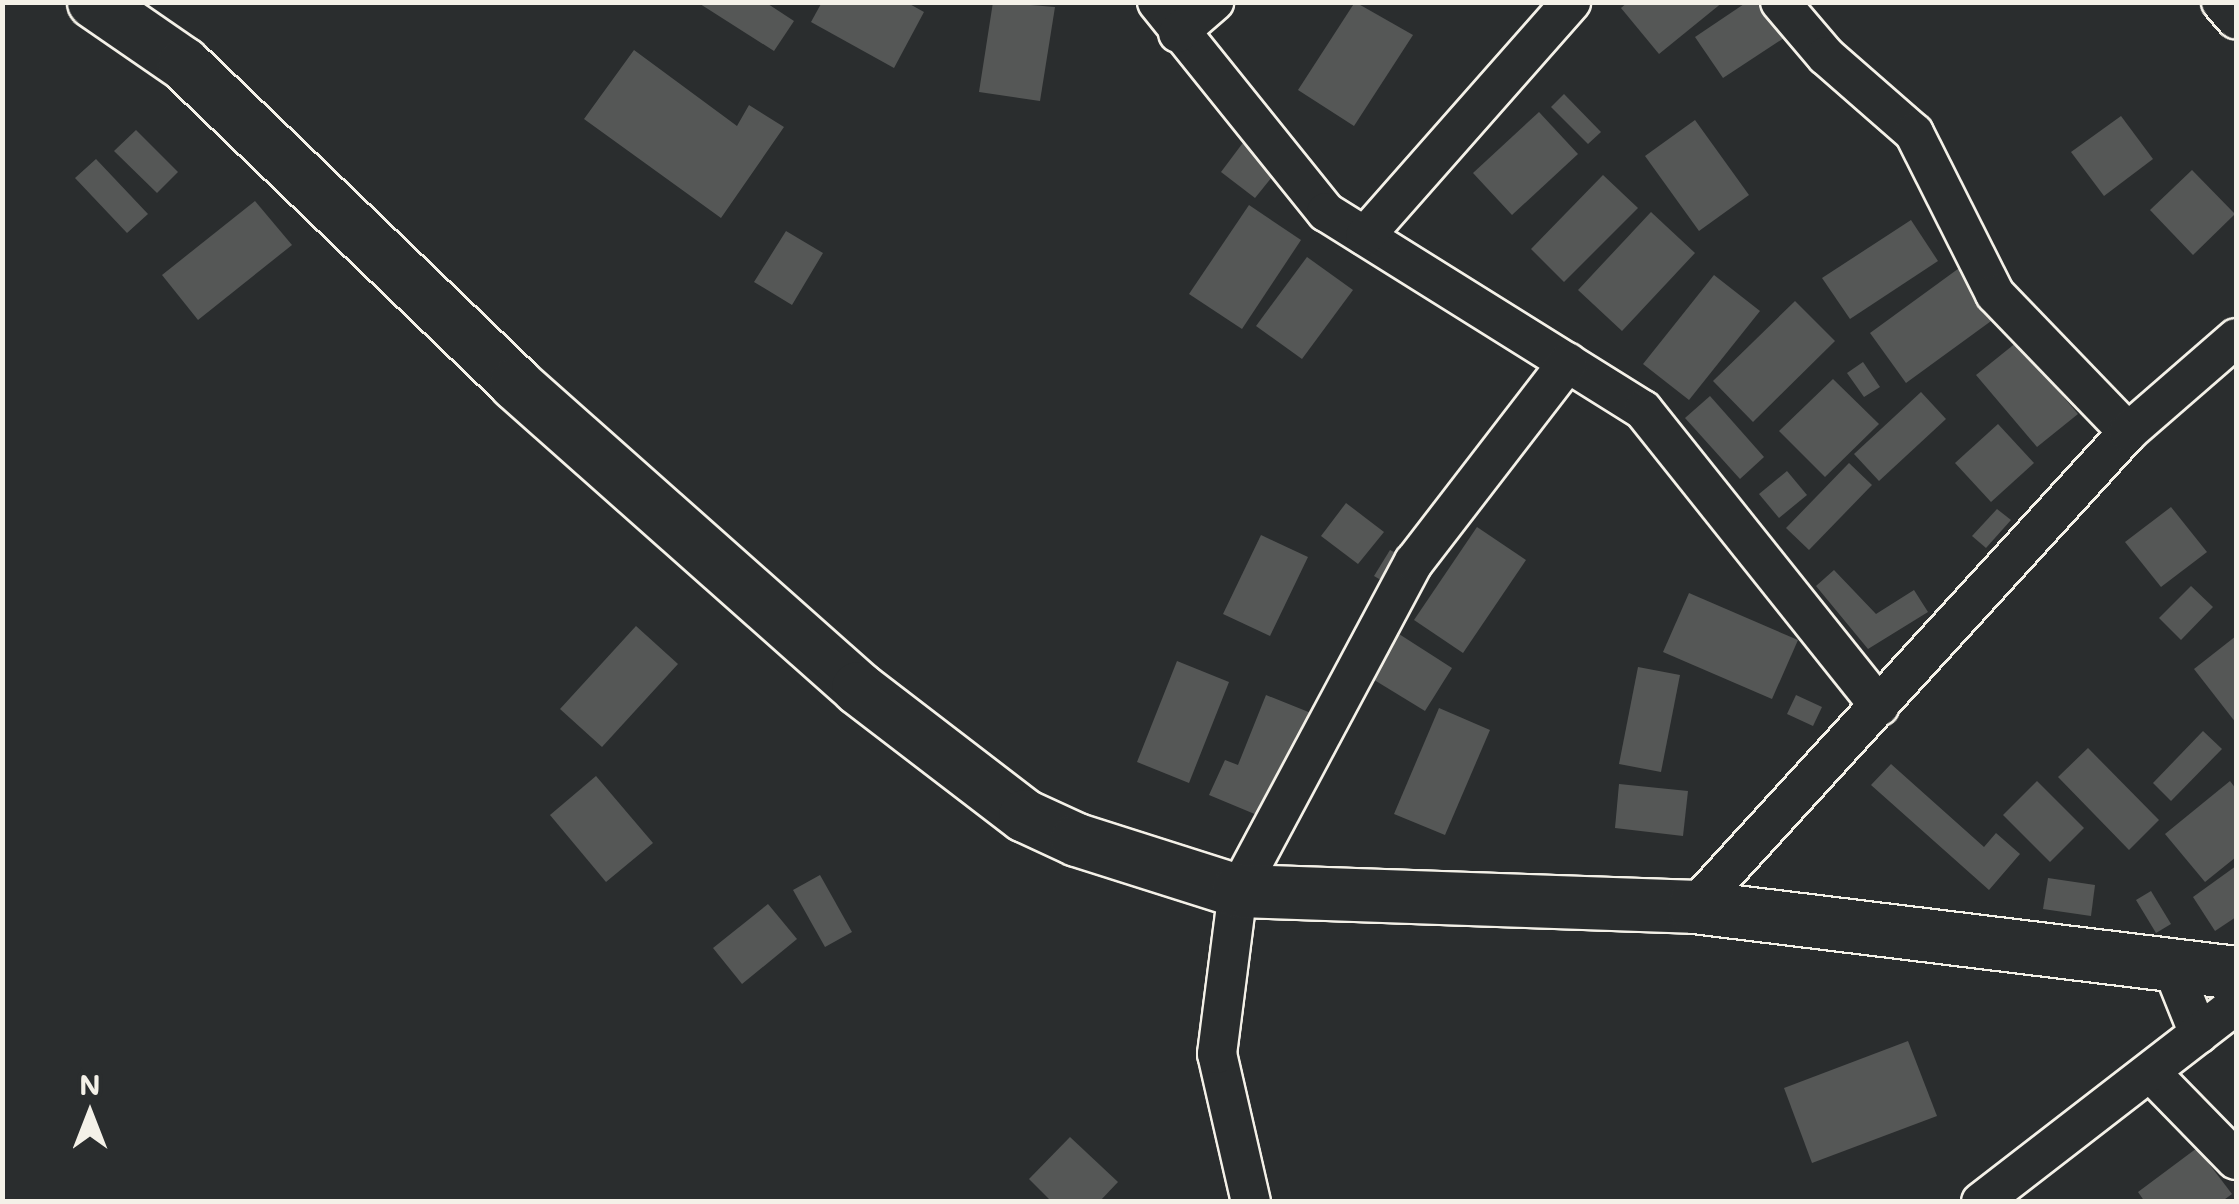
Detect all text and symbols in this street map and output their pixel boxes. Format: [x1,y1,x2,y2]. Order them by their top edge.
north arrow [40,1064,140,1164]
text: N [79,1066,101,1102]

